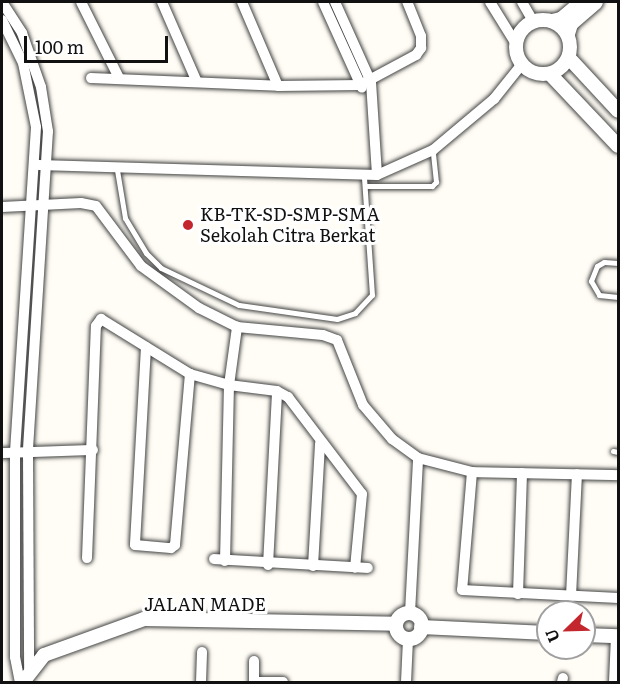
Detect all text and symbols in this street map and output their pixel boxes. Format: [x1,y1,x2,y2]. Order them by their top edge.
scale bar [27,24,171,62]
text: 100 m [35,33,84,60]
place label: KB-TK-SD-SMP-SMA Sekolah Citra Berkat [200,204,380,246]
marker: KB-TK-SD-SMP-SMA Sekolah Citra Berkat [181,218,195,232]
street label: JALAN MADE [144,593,266,615]
north arrow [536,600,596,660]
text: U [538,626,565,647]

